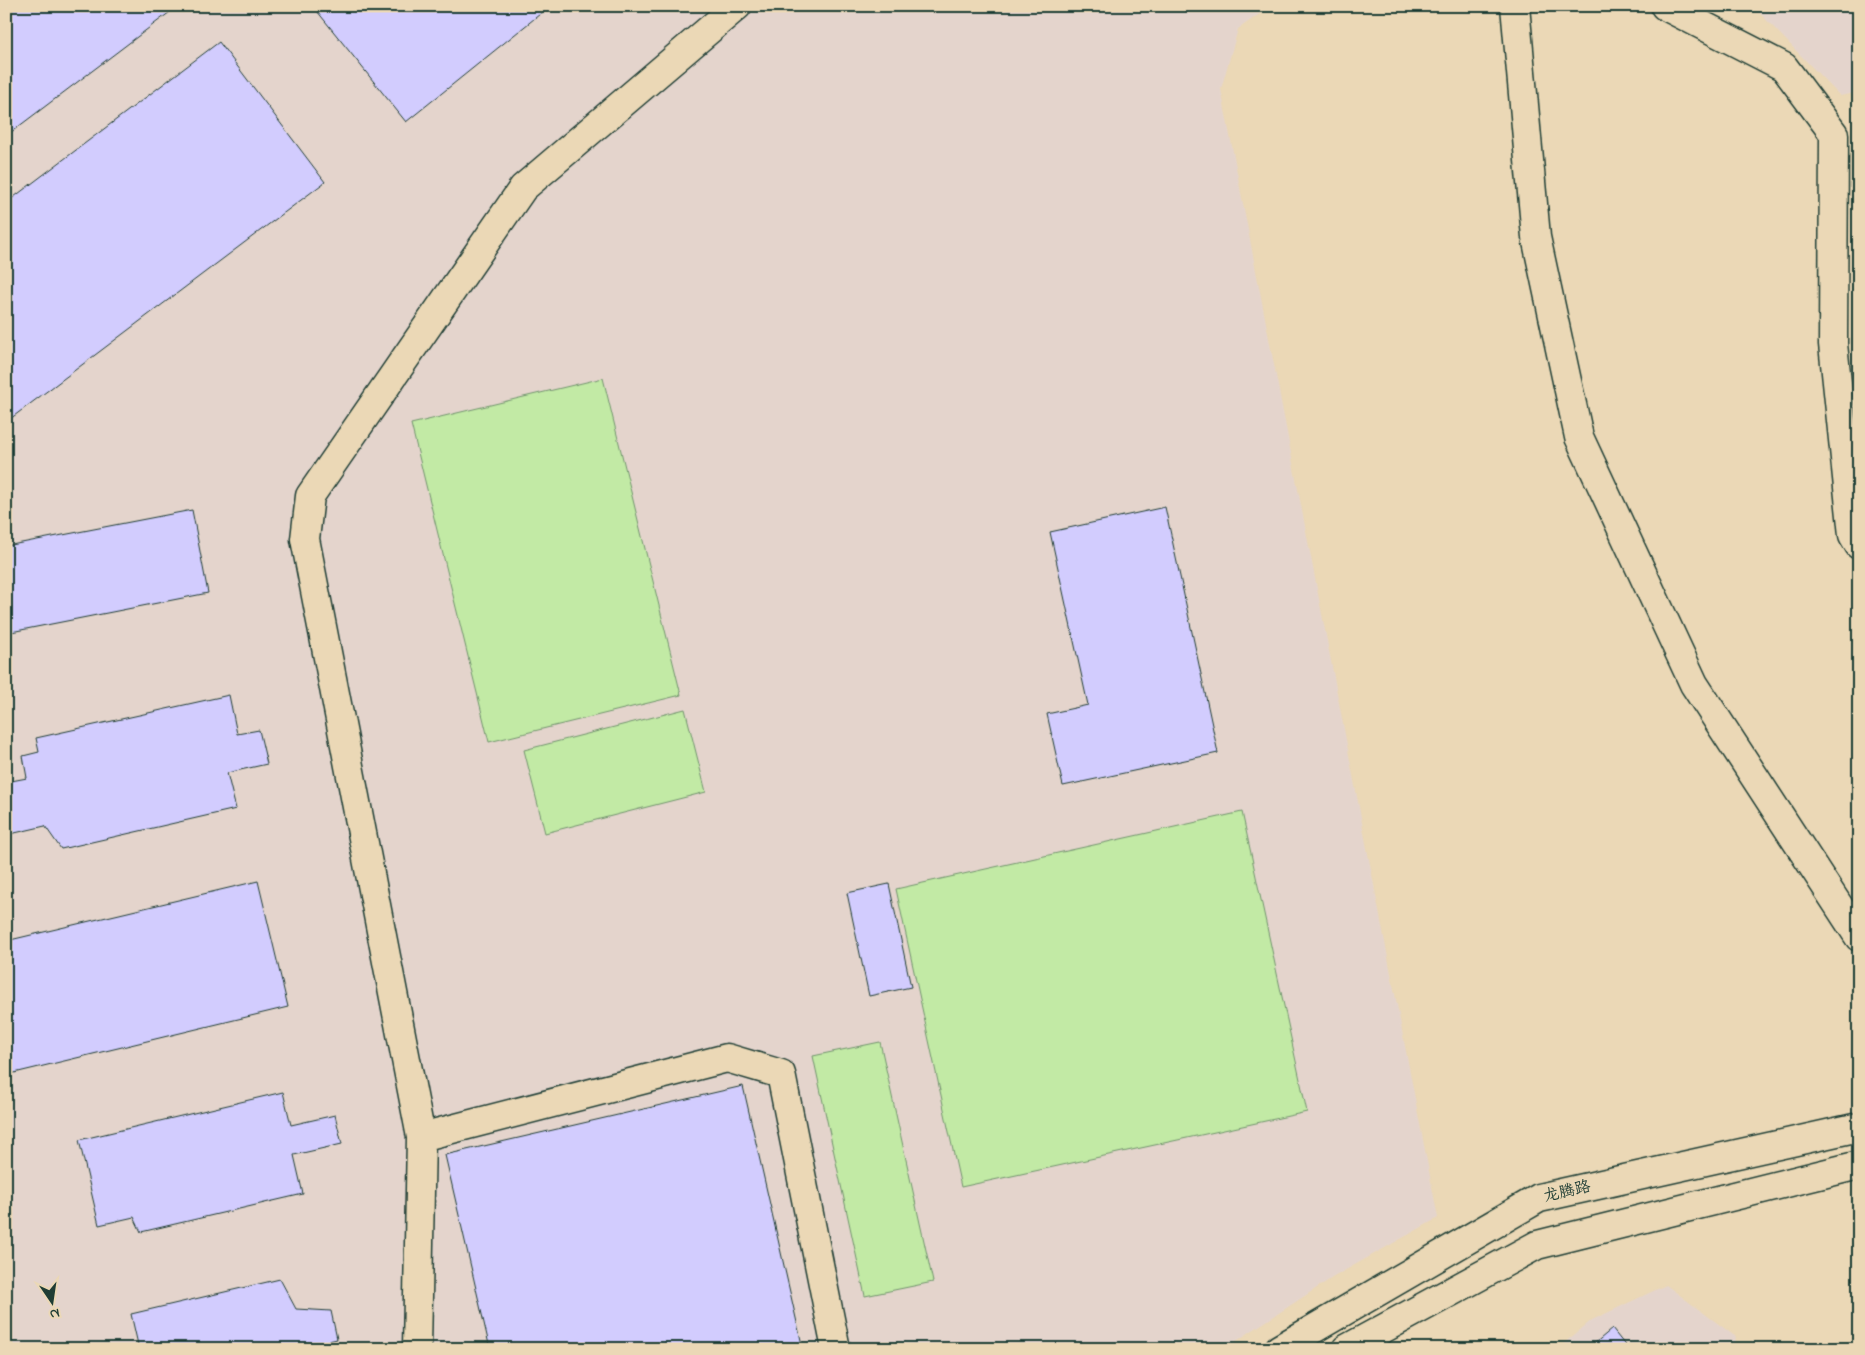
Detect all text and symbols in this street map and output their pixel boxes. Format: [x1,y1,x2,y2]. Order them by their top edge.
street label: 龙腾路 [1541,1175,1593,1209]
north arrow [28,1278,78,1328]
text: N [48,1302,62,1324]

